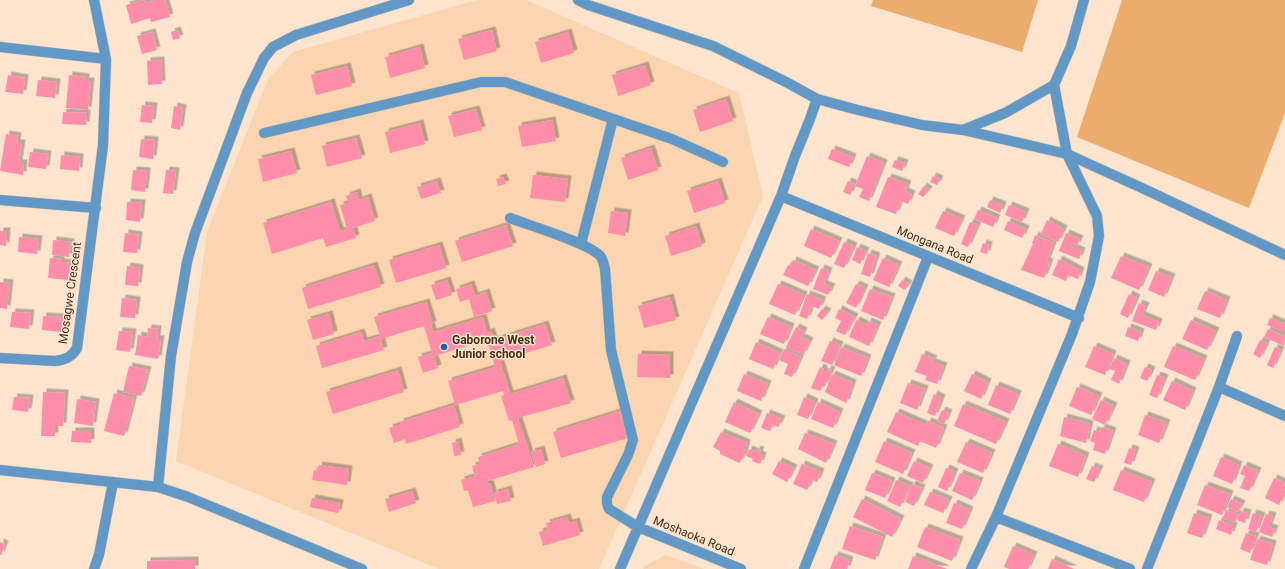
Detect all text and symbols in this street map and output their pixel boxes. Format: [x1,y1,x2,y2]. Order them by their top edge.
street label: Mongana Road [895,223,975,267]
street label: Mosagwe Crescent [56,241,84,345]
place label: Gaborone West Junior school [452,333,534,361]
marker: Gaborone West Junior school [439,342,449,352]
street label: Moshaoka Road [651,513,737,559]

